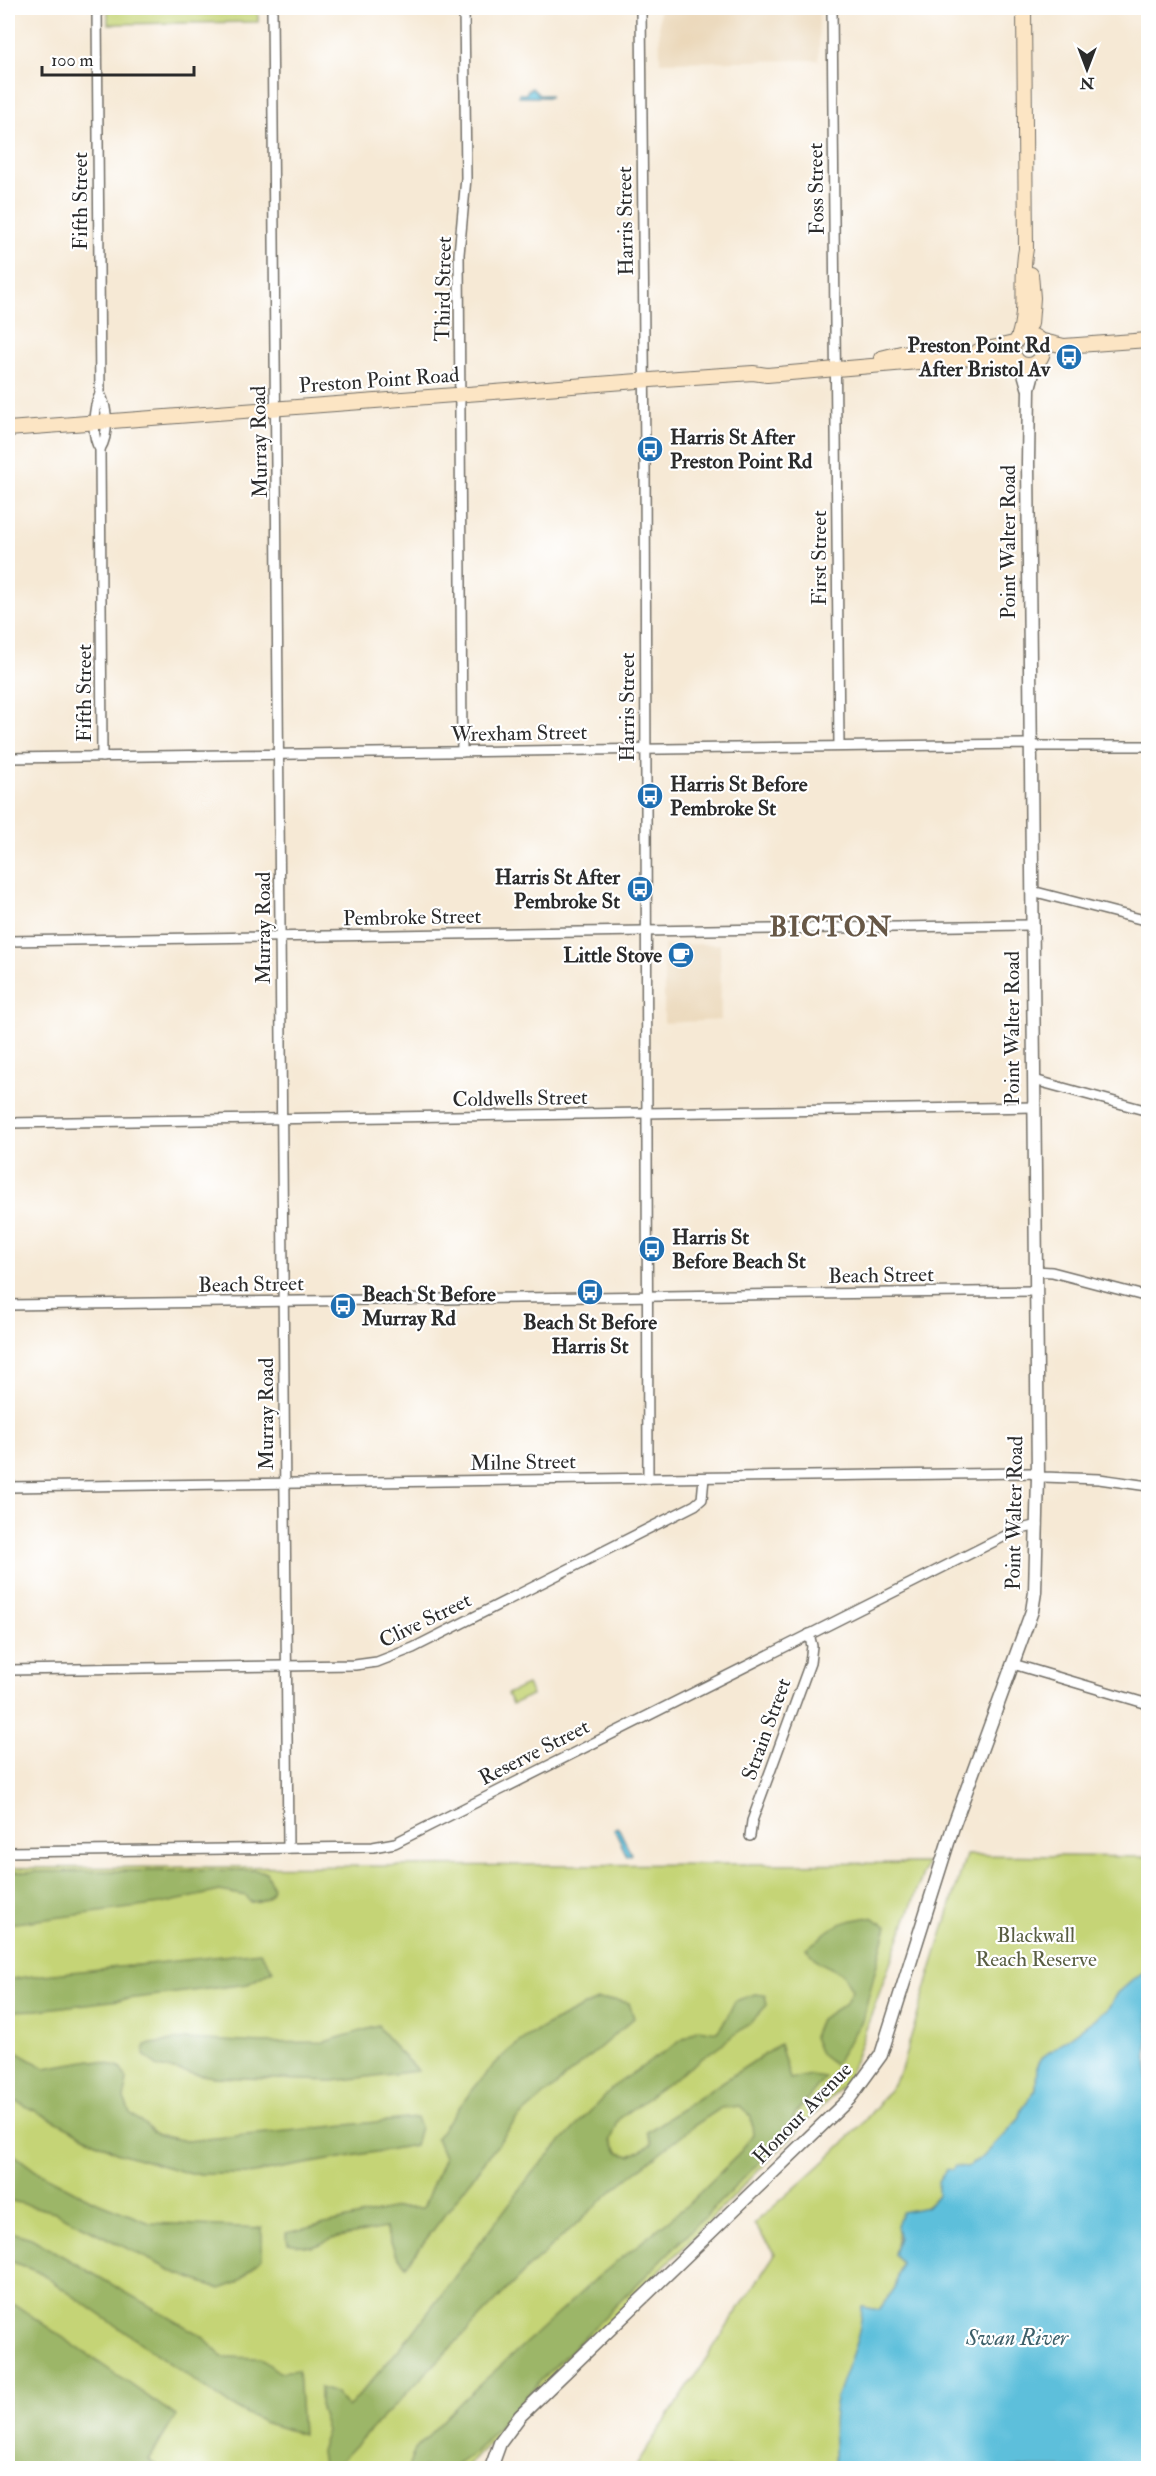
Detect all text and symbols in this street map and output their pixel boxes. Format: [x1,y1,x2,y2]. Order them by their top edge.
scale bar [42,39,194,77]
north arrow [1057,39,1117,99]
text: 100 m [51,49,94,72]
text: N [1079,73,1095,93]
street label: Foss Street [802,142,831,235]
street label: Fifth Street [67,152,94,250]
street label: Harris Street [611,166,640,276]
street label: Third Street [429,236,458,342]
place label: Preston Point Rd After Bristol Av [908,332,1051,383]
bus stop icon: Preston Point Rd After Bristol Av [1054,342,1084,372]
street label: Preston Point Road [298,361,461,400]
street label: Murray Road [245,385,274,498]
place label: Harris St After Preston Point Rd [670,424,813,475]
bus stop icon: Harris St After Preston Point Rd [635,434,665,464]
street label: Point Walter Road [995,464,1022,619]
street label: First Street [806,510,833,606]
street label: Fifth Street [71,644,98,742]
street label: Harris Street [614,652,641,762]
street label: Wrexham Street [450,719,588,748]
place label: Harris St Before Pembroke St [670,771,808,822]
bus stop icon: Harris St Before Pembroke St [635,781,665,811]
place label: Harris St After Pembroke St [495,864,621,915]
street label: Murray Road [250,871,277,984]
bus stop icon: Harris St After Pembroke St [625,874,655,904]
street label: Pembroke Street [343,903,482,932]
district label: BICTON [770,911,892,944]
cafe icon: Little Stove [666,940,696,970]
place label: Little Stove [563,942,662,969]
street label: Point Walter Road [999,950,1026,1105]
street label: Coldwells Street [452,1084,588,1113]
place label: Harris St Before Beach St [672,1224,806,1275]
bus stop icon: Harris St Before Beach St [637,1234,667,1264]
street label: Beach Street [828,1261,934,1290]
street label: Beach Street [198,1270,304,1299]
bus stop icon: Beach St Before Harris St [575,1277,605,1307]
place label: Beach St Before Murray Rd [361,1281,496,1332]
bus stop icon: Beach St Before Murray Rd [328,1291,358,1321]
place label: Beach St Before Harris St [523,1309,657,1360]
street label: Murray Road [253,1357,280,1470]
street label: Point Walter Road [1000,1435,1029,1590]
street label: Milne Street [470,1448,576,1477]
street label: Clive Street [375,1587,476,1654]
street label: Strain Street [736,1674,797,1784]
street label: Reserve Street [474,1713,594,1792]
park label: Blackwall Reach Reserve [975,1922,1097,1973]
street label: Honour Avenue [747,2056,858,2170]
water label: Swan River [965,2324,1070,2352]

